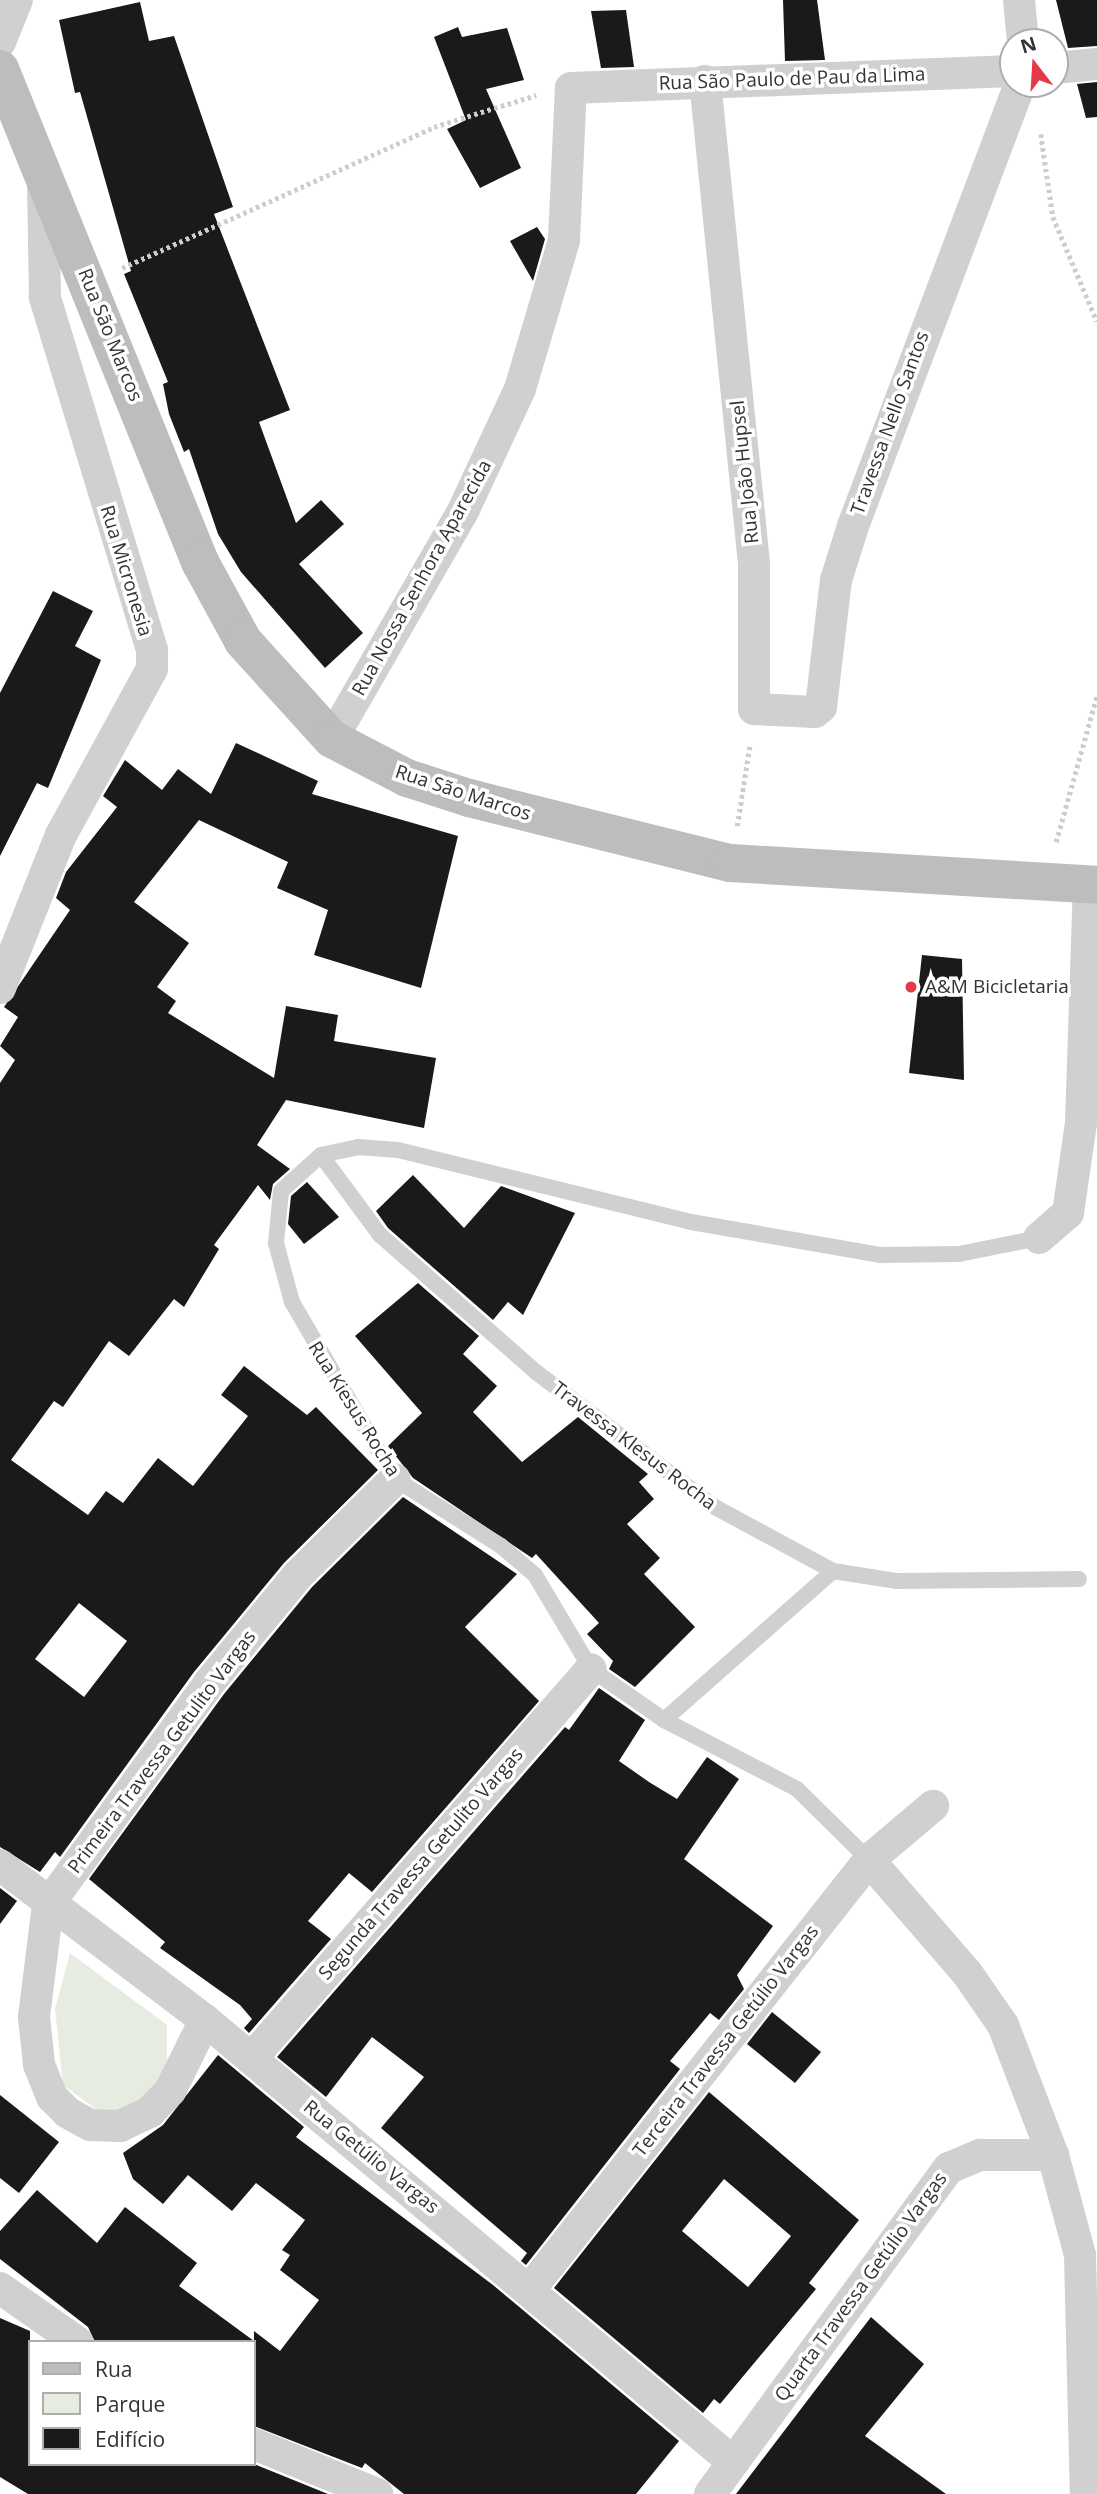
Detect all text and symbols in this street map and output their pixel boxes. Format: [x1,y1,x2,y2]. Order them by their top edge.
north arrow [999,28,1069,98]
text: N [1017,30,1040,60]
street label: Rua São Paulo de Pau da Lima [658,63,926,95]
street label: Rua São Marcos [73,265,147,405]
street label: Travessa Nello Santos [846,328,934,518]
street label: Rua João Hupsel [726,399,764,545]
street label: Rua Nossa Senhora Aparecida [348,456,496,700]
street label: Rua Micronesia [95,503,157,639]
street label: Rua São Marcos [392,760,534,826]
place label: A&M Bicicletaria [925,976,1069,998]
marker: A&M Bicicletaria [903,979,919,995]
street label: Rua Kiesus Rocha [303,1337,405,1481]
street label: Travessa Klesus Rocha [548,1377,720,1515]
street label: Primeira Travessa Getulito Vargas [63,1626,261,1878]
street label: Segunda Travessa Getulito Vargas [314,1743,528,1985]
street label: Terceira Travessa Getúlio Vargas [628,1921,824,2161]
street label: Rua Getúlio Vargas [299,2095,443,2219]
street label: Quarta Travessa Getúlio Vargas [770,2168,952,2406]
legend [28,2340,256,2466]
text: Rua [95,2355,133,2383]
text: Parque [95,2390,165,2418]
text: Edifício [95,2425,165,2453]

